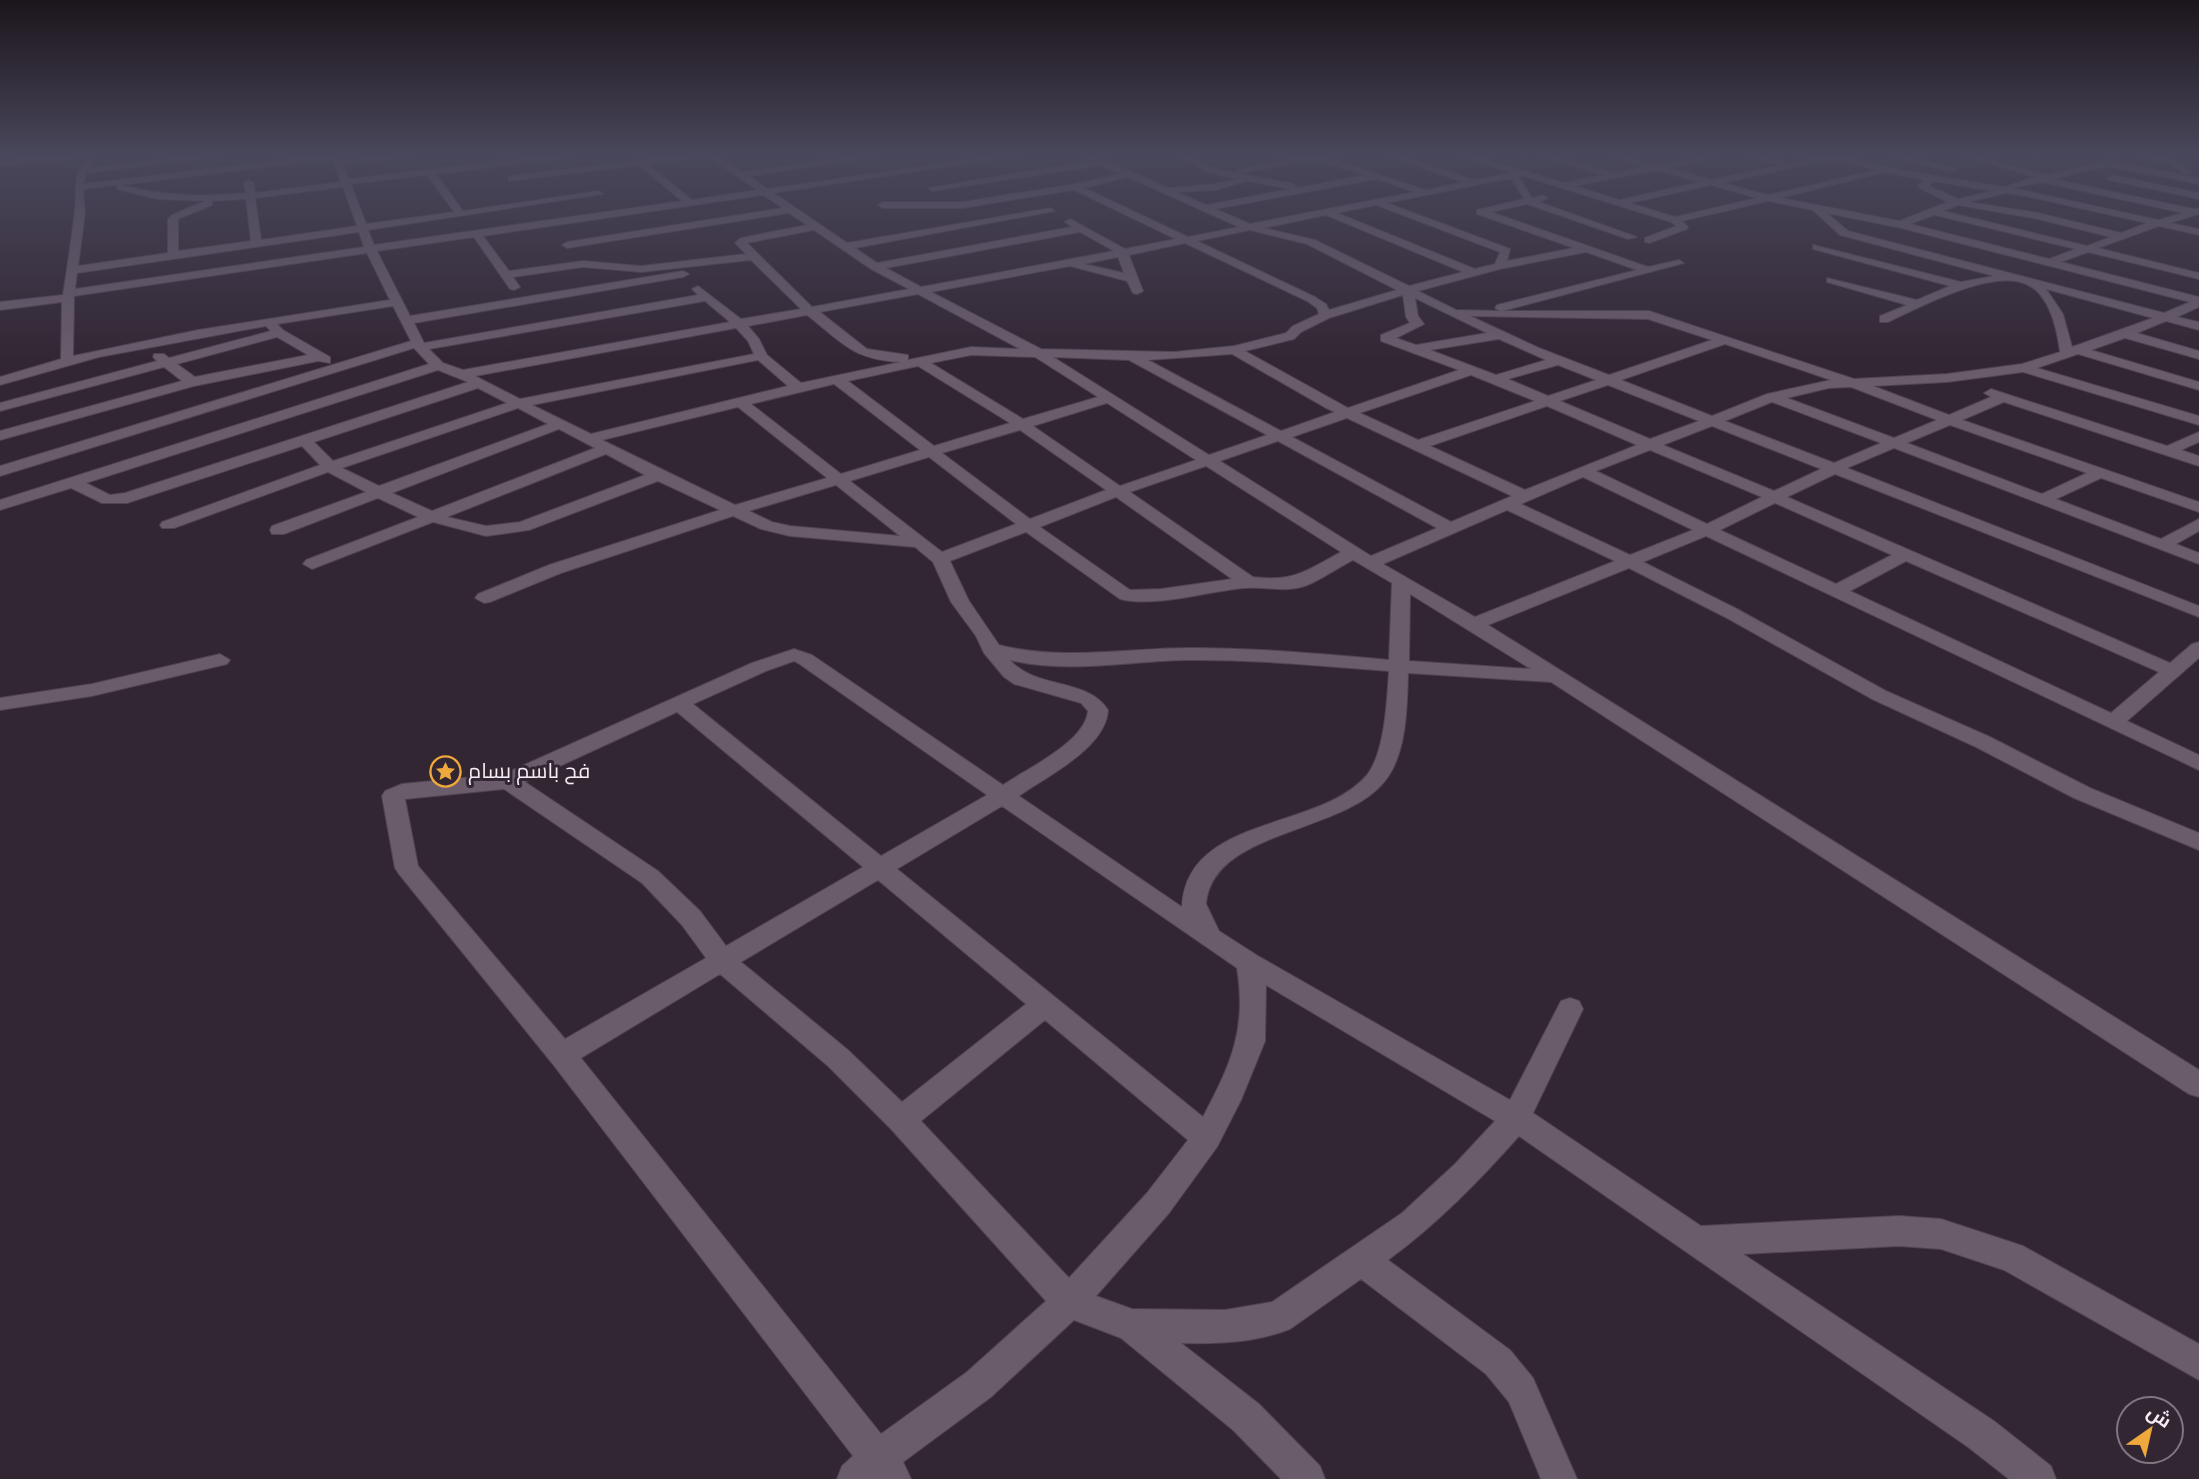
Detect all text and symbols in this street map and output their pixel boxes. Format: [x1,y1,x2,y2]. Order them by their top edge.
place icon: فح باسم بسام [428,754,462,788]
place label: فح باسم بسام [468,759,590,785]
north arrow [2115,1395,2185,1465]
text: ش [2143,1400,2176,1433]

